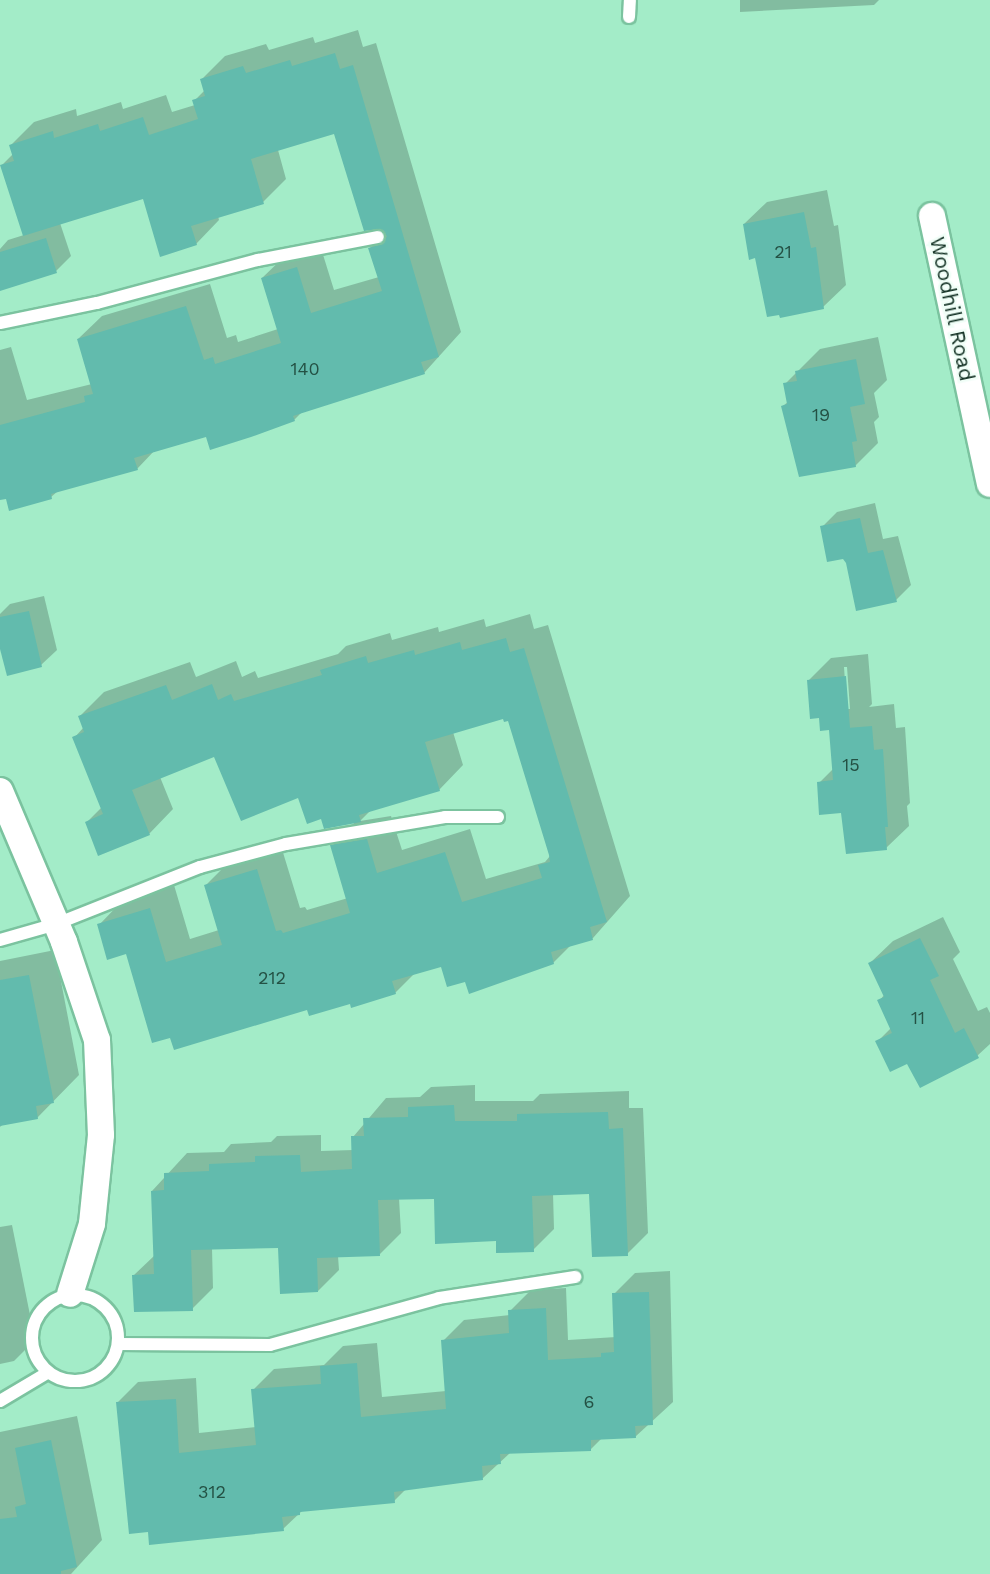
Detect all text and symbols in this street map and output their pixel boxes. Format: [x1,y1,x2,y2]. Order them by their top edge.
street label: Woodhill Road [924,234,980,384]
house number: 21 [774,241,792,263]
house number: 140 [290,358,320,380]
house number: 19 [812,404,830,426]
house number: 15 [842,754,860,776]
house number: 212 [258,967,286,989]
house number: 11 [911,1007,925,1029]
house number: 6 [584,1391,594,1413]
house number: 312 [198,1481,226,1503]

